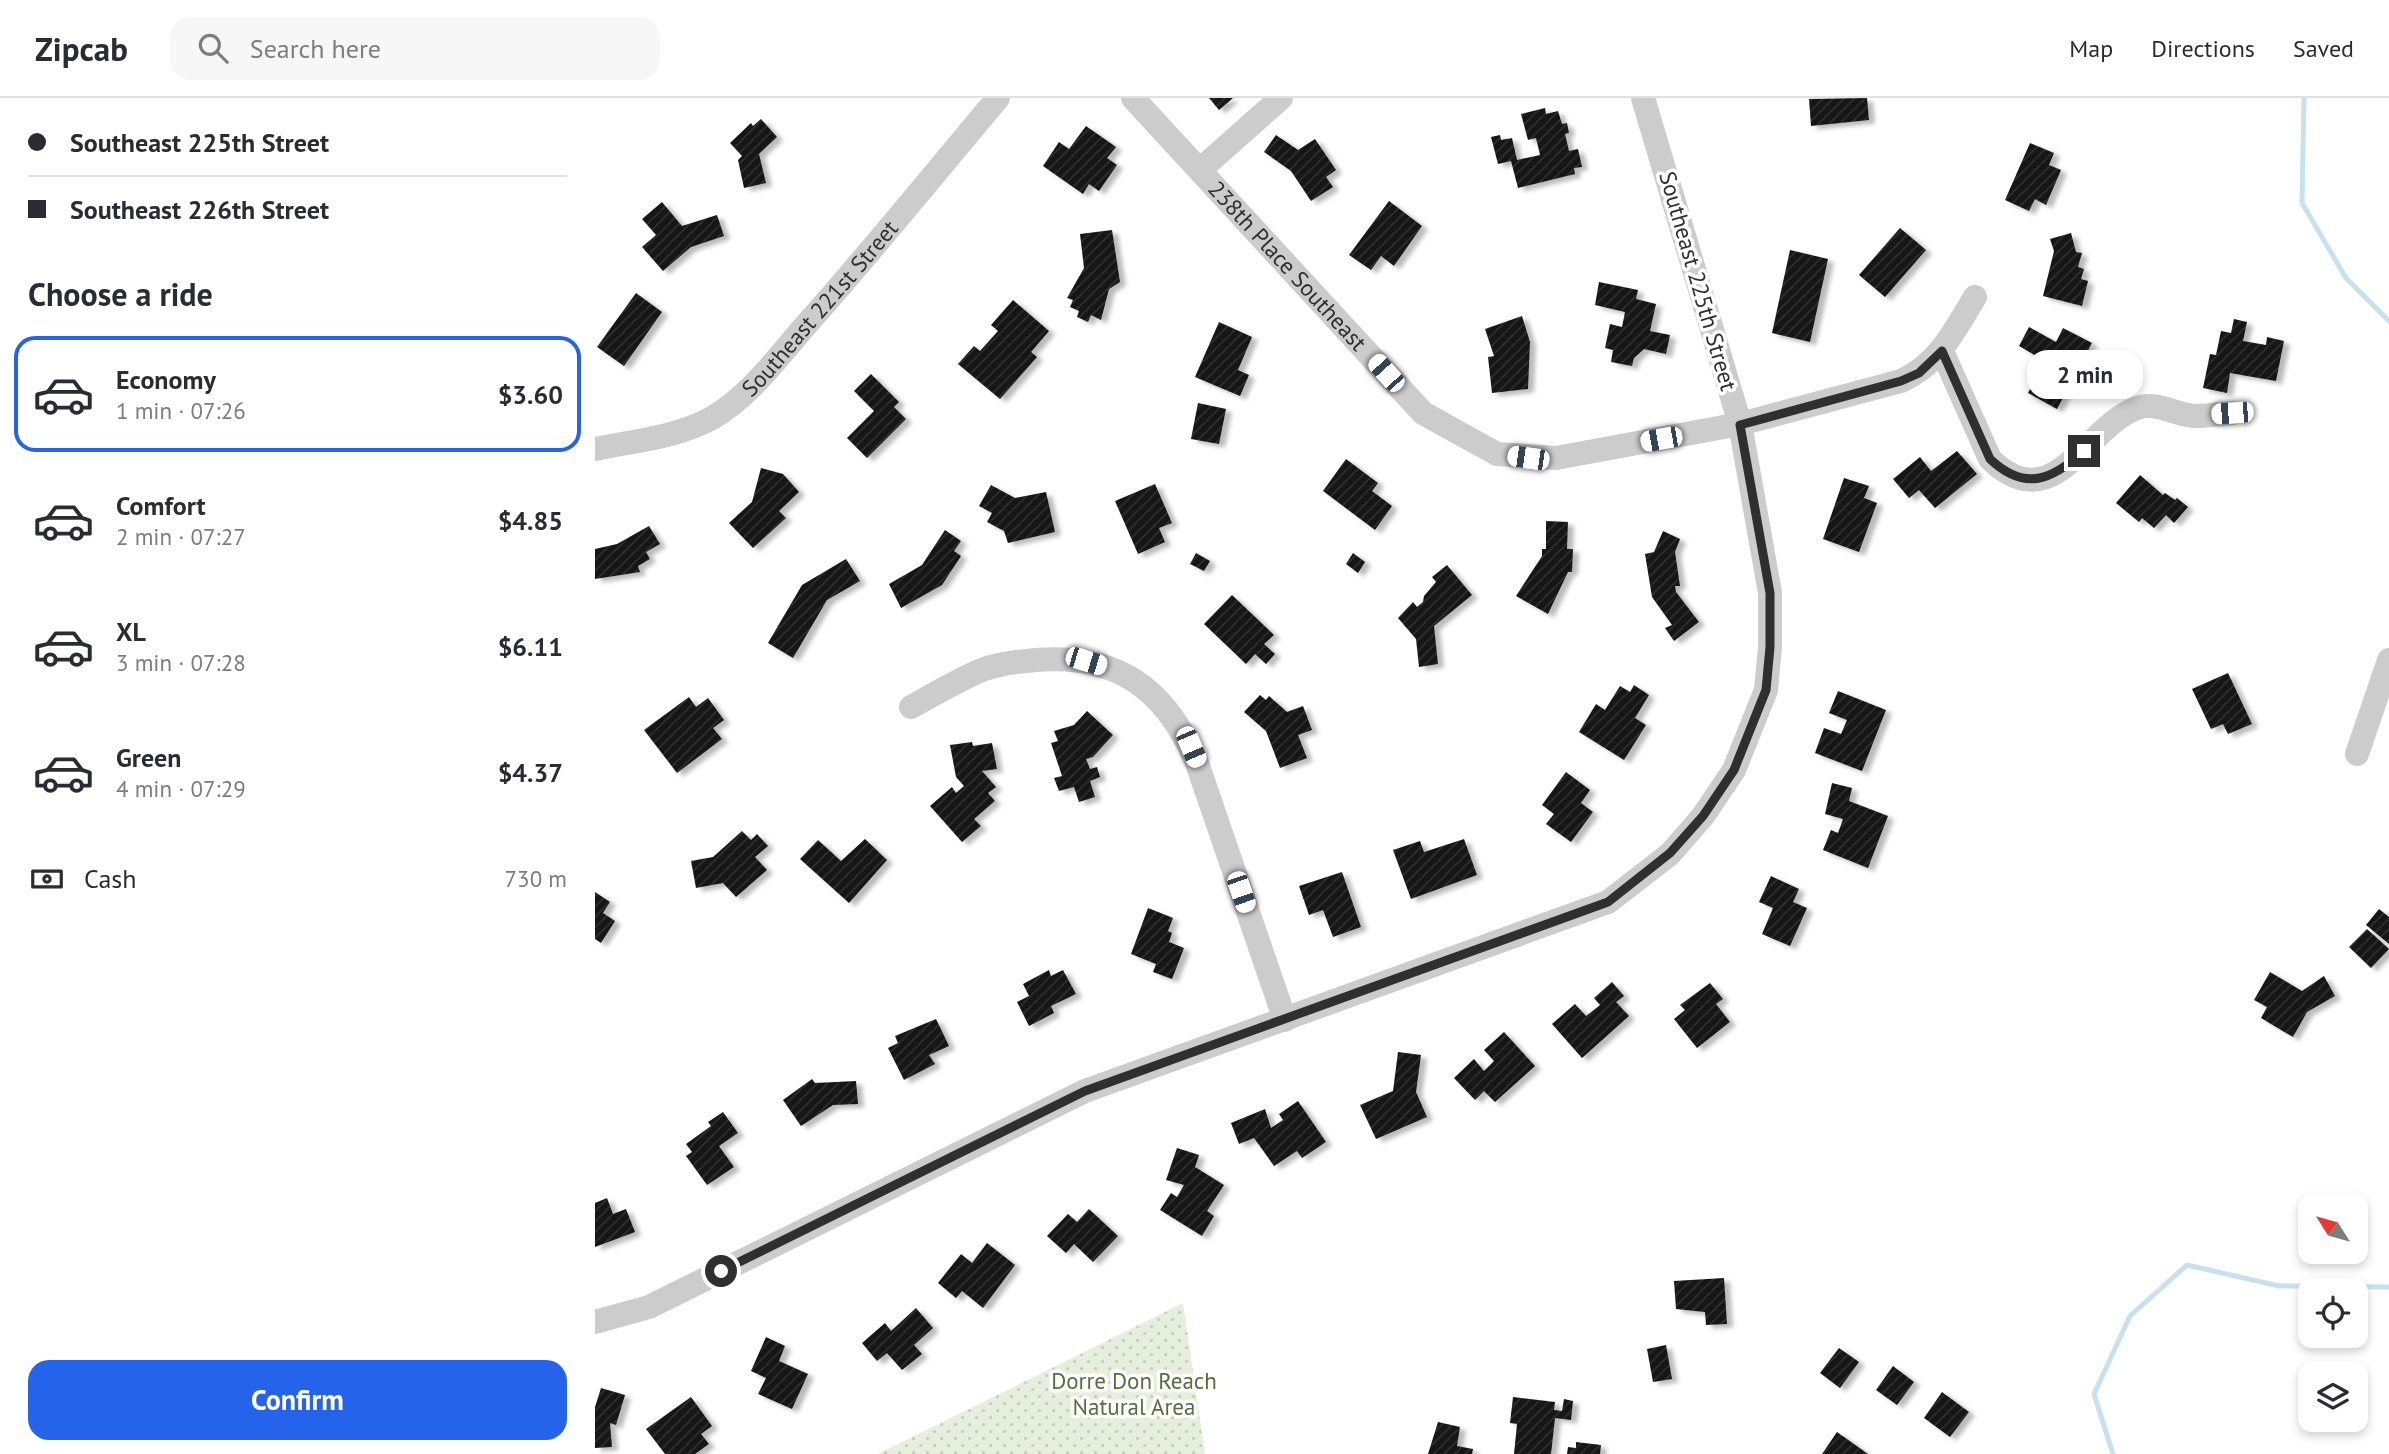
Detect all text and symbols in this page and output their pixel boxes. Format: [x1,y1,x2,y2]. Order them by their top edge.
search box [170,17,660,80]
text: Zipcab [35,27,128,70]
icon: search [194,29,232,67]
text: Search here [250,32,381,65]
text: Map [2069,33,2113,64]
text: Directions [2151,33,2255,64]
text: Saved [2293,33,2354,64]
text: Southeast 225th Street [70,126,329,159]
street label: Southeast 225th Street [1653,168,1744,394]
street label: 238th Place Southeast [1202,174,1373,357]
text: Southeast 226th Street [70,193,329,226]
street label: Southeast 221st Street [735,214,904,403]
text: Choose a ride [28,273,213,315]
car [1365,350,1408,396]
callout: 2 min [2026,350,2142,398]
text: 2 min [2057,360,2113,389]
icon: car [32,363,95,426]
text: Economy [116,363,216,396]
text: $3.60 [498,378,563,411]
text: 1 min · 07:26 [116,396,246,425]
car [2211,401,2254,425]
car [1639,425,1684,453]
route end [2068,435,2100,467]
car [1506,445,1551,471]
icon: car [32,489,95,552]
text: Comfort [116,489,206,522]
text: $4.85 [498,504,563,537]
text: 2 min · 07:27 [116,522,246,551]
icon: car [32,615,95,678]
text: XL [116,615,146,648]
text: $6.11 [498,630,563,663]
car [1063,645,1110,677]
text: 3 min · 07:28 [116,648,246,677]
car [1174,724,1209,770]
icon: car [32,741,95,804]
text: Green [116,741,181,774]
text: $4.37 [498,756,563,789]
text: 4 min · 07:29 [116,774,246,803]
icon: cash [28,860,66,898]
text: Cash [84,862,136,895]
text: 730 m [505,864,567,893]
car [1225,869,1258,915]
north arrow [2298,1194,2368,1264]
map controls [2298,1194,2368,1432]
route start [705,1255,737,1287]
button: locate [2298,1278,2368,1348]
button: Confirm [28,1360,567,1440]
button: layers [2298,1362,2368,1432]
park label: Dorre Don Reach Natural Area [1051,1366,1217,1421]

